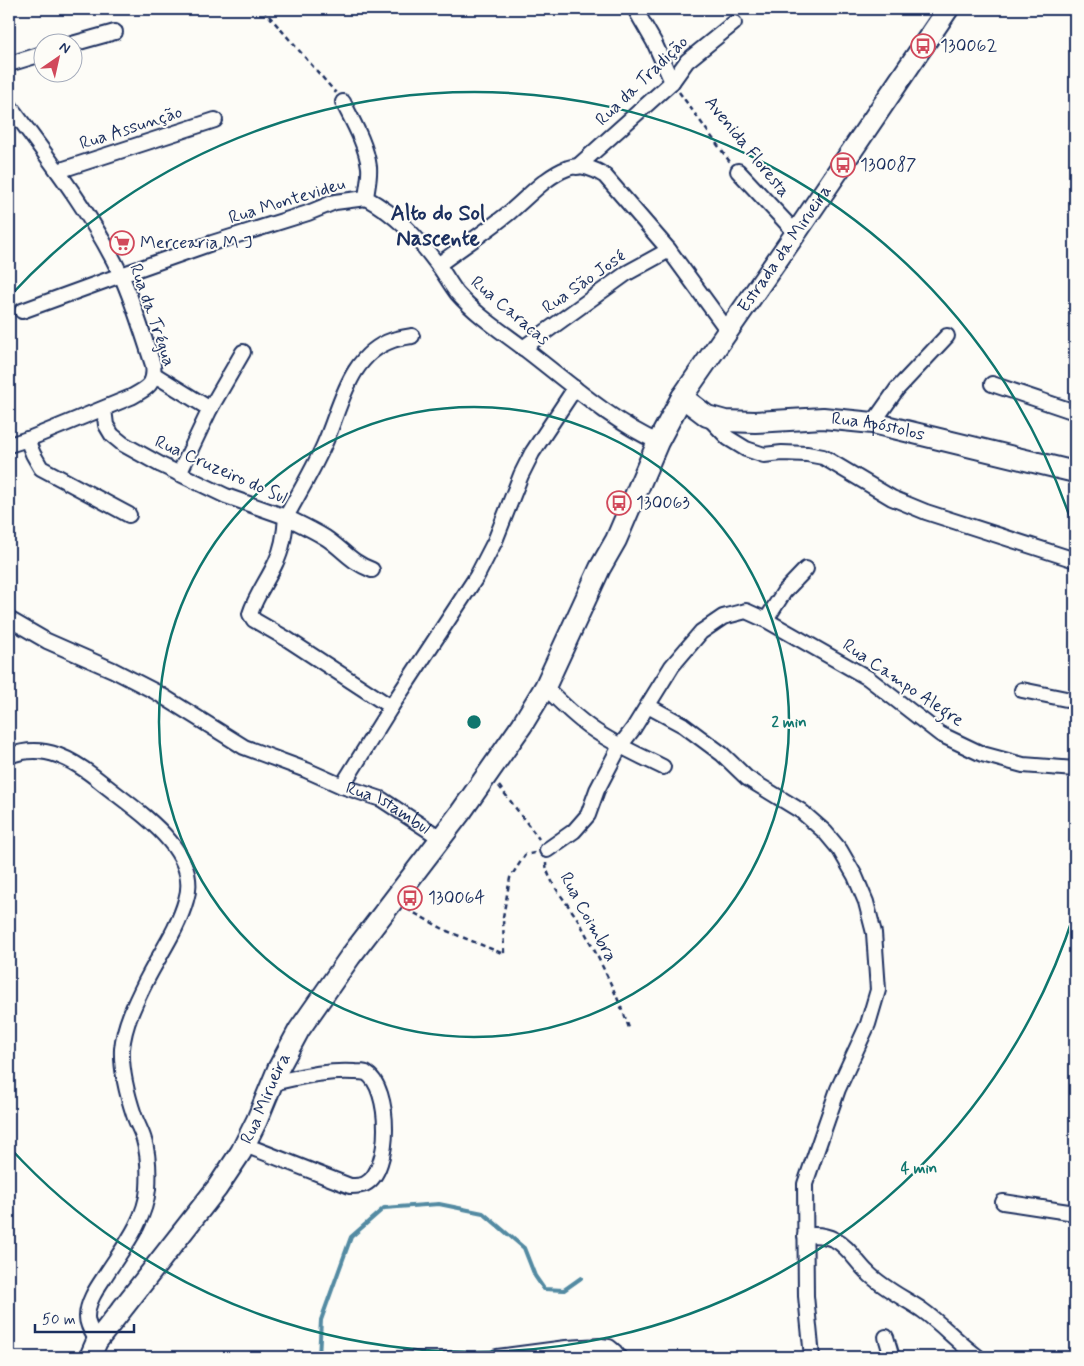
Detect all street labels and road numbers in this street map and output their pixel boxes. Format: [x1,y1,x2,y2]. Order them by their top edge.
street label: Rua da Tradição [590,31,694,131]
street label: Avenida Floresta [699,91,795,203]
street label: Rua Assunção [77,100,185,156]
street label: Rua Montevideu [226,172,348,230]
street label: Estrada da Mirueira [732,180,837,317]
street label: Rua São José [537,244,631,320]
street label: Rua da Trégua [123,260,181,370]
street label: Rua Caracas [465,271,555,351]
street label: Rua Apóstolos [830,407,927,447]
street label: Rua Cruzeiro do Sul [151,430,291,510]
street label: Rua Campo Alegre [836,633,969,734]
street label: Rua Istambul [342,776,435,840]
street label: Rua Coimbra [554,868,622,966]
street label: Rua Mirueira [235,1049,296,1148]

